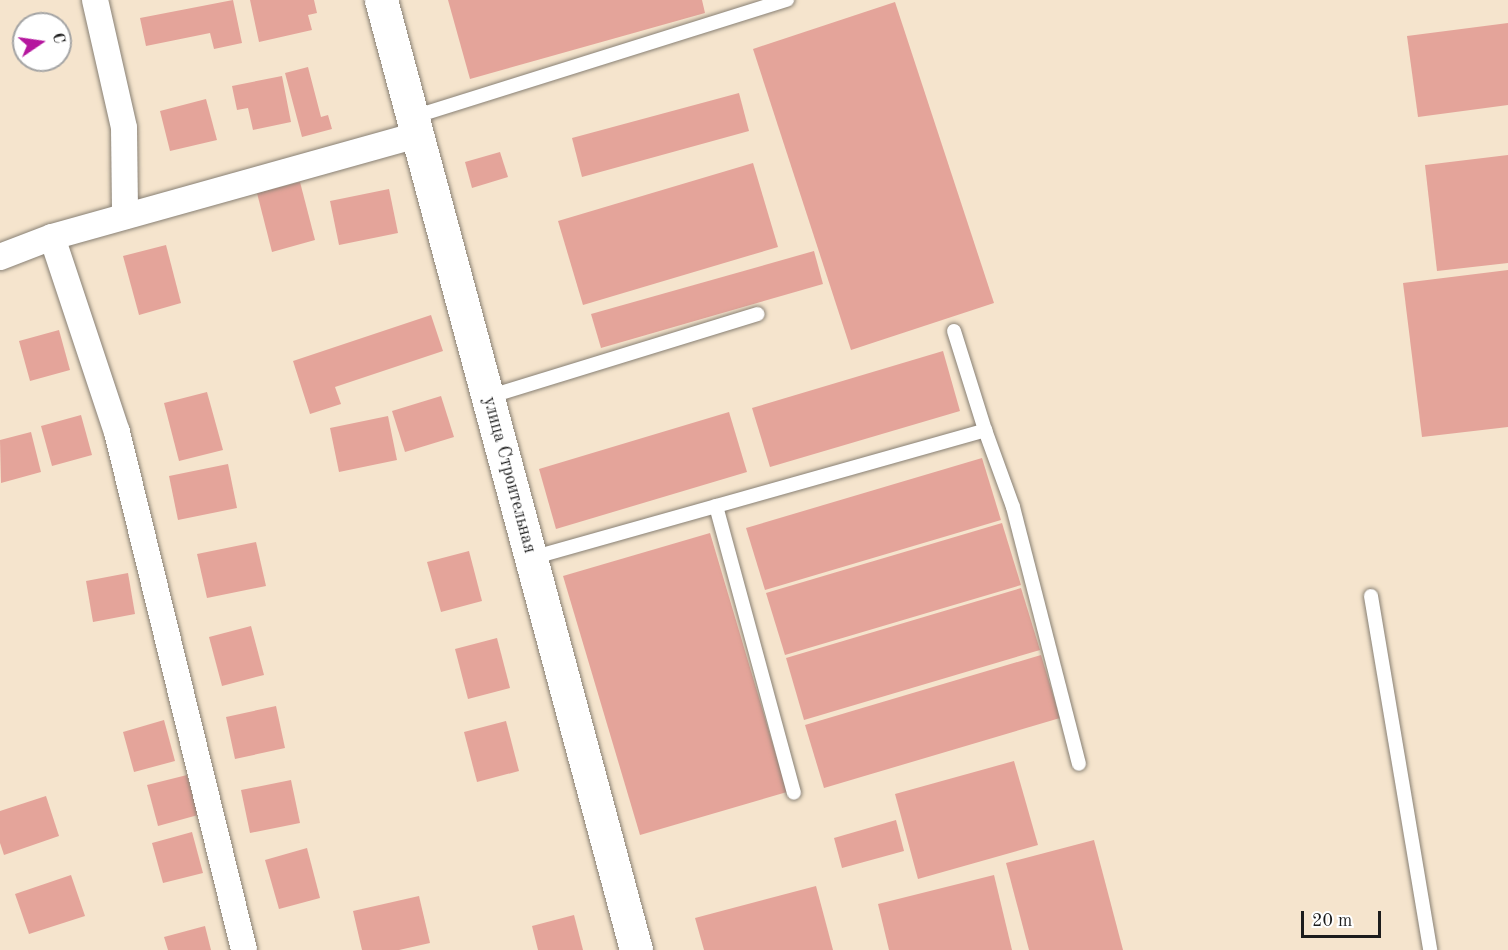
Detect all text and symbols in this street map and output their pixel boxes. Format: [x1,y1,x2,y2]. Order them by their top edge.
north arrow [12,12,72,72]
text: С [49,31,67,45]
street label: улица Строительная [478,394,540,556]
scale bar [1304,899,1384,937]
text: 20 m [1312,912,1352,930]

